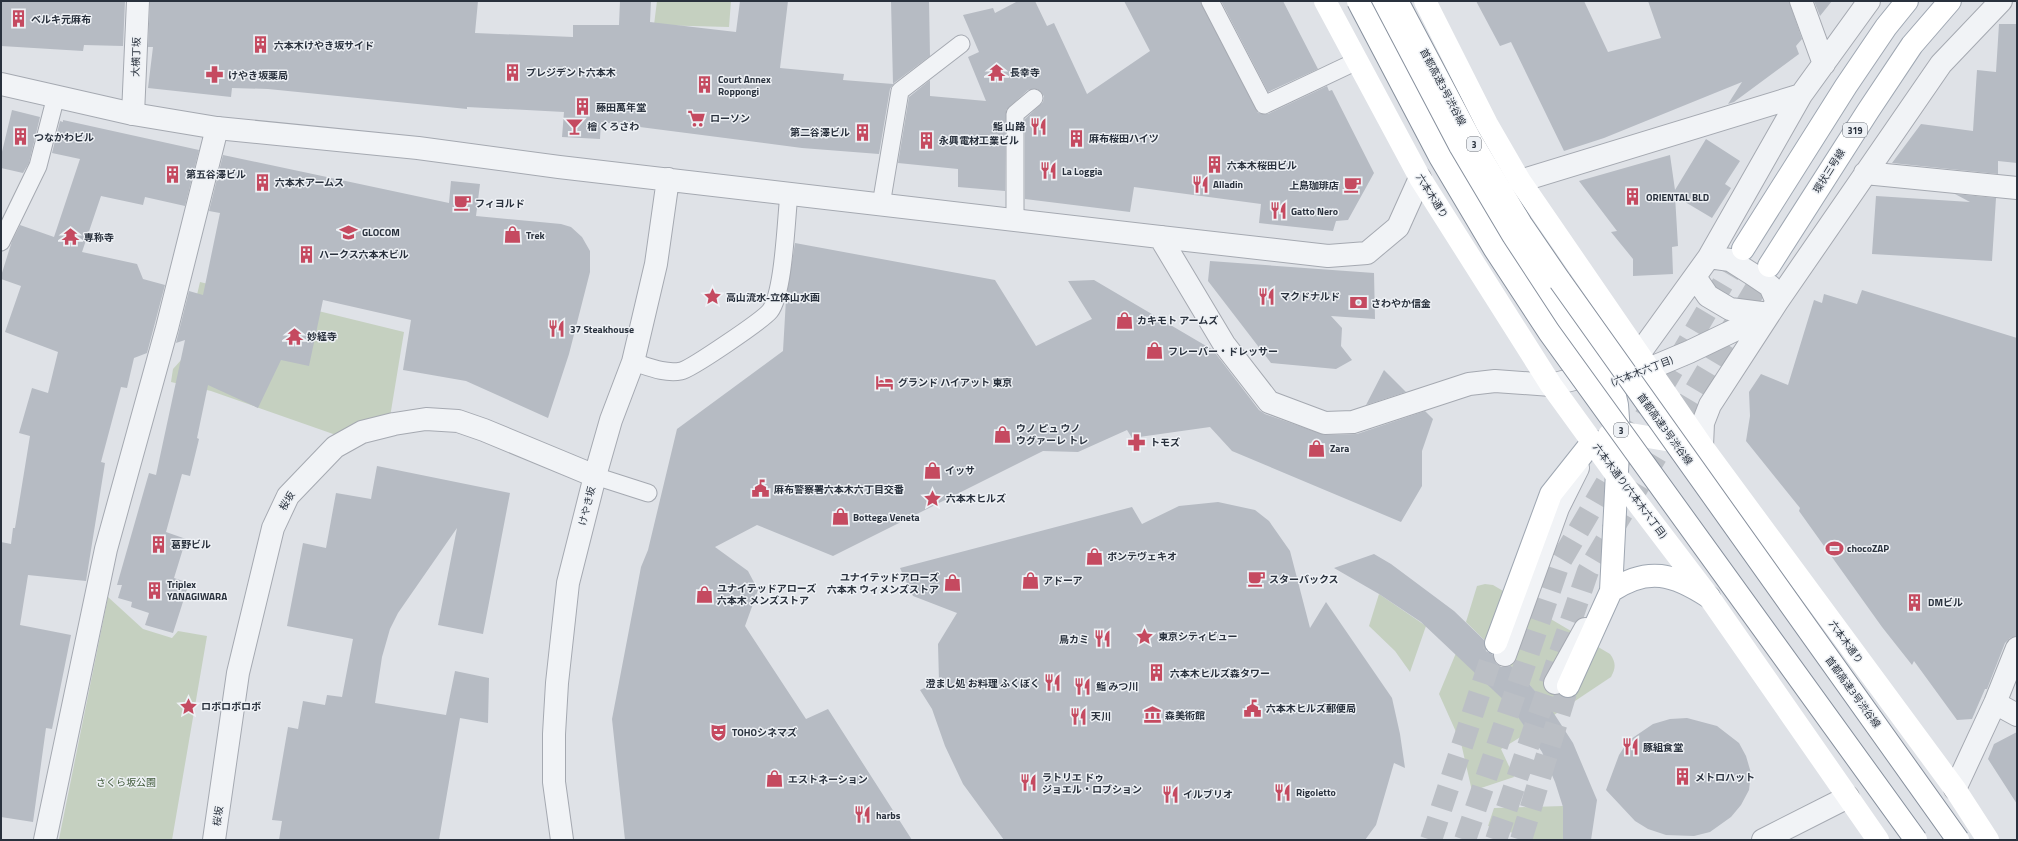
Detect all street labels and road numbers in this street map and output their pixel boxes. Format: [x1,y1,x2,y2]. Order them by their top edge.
street label: 大横丁坂 [128,37,144,77]
street label: 首都高速3号渋谷線 [1416,46,1470,128]
road number: 319 [1843,123,1867,137]
road number: 3 [1467,137,1481,151]
street label: 環状三号線 [1809,146,1849,196]
street label: 六本木通り [1412,171,1452,221]
street label: (六本木六丁目) [1609,352,1675,390]
street label: 首都高速3号渋谷線 [1634,390,1696,468]
road number: 3 [1614,423,1628,437]
street label: 六本木通り(六本木六丁目) [1589,440,1671,542]
street label: けやき坂 [575,485,599,527]
street label: 桜坂 [275,489,299,513]
street label: 六本木通り [1825,617,1867,667]
street label: 首都高速3号渋谷線 [1822,653,1884,731]
street label: 桜坂 [209,805,227,827]

